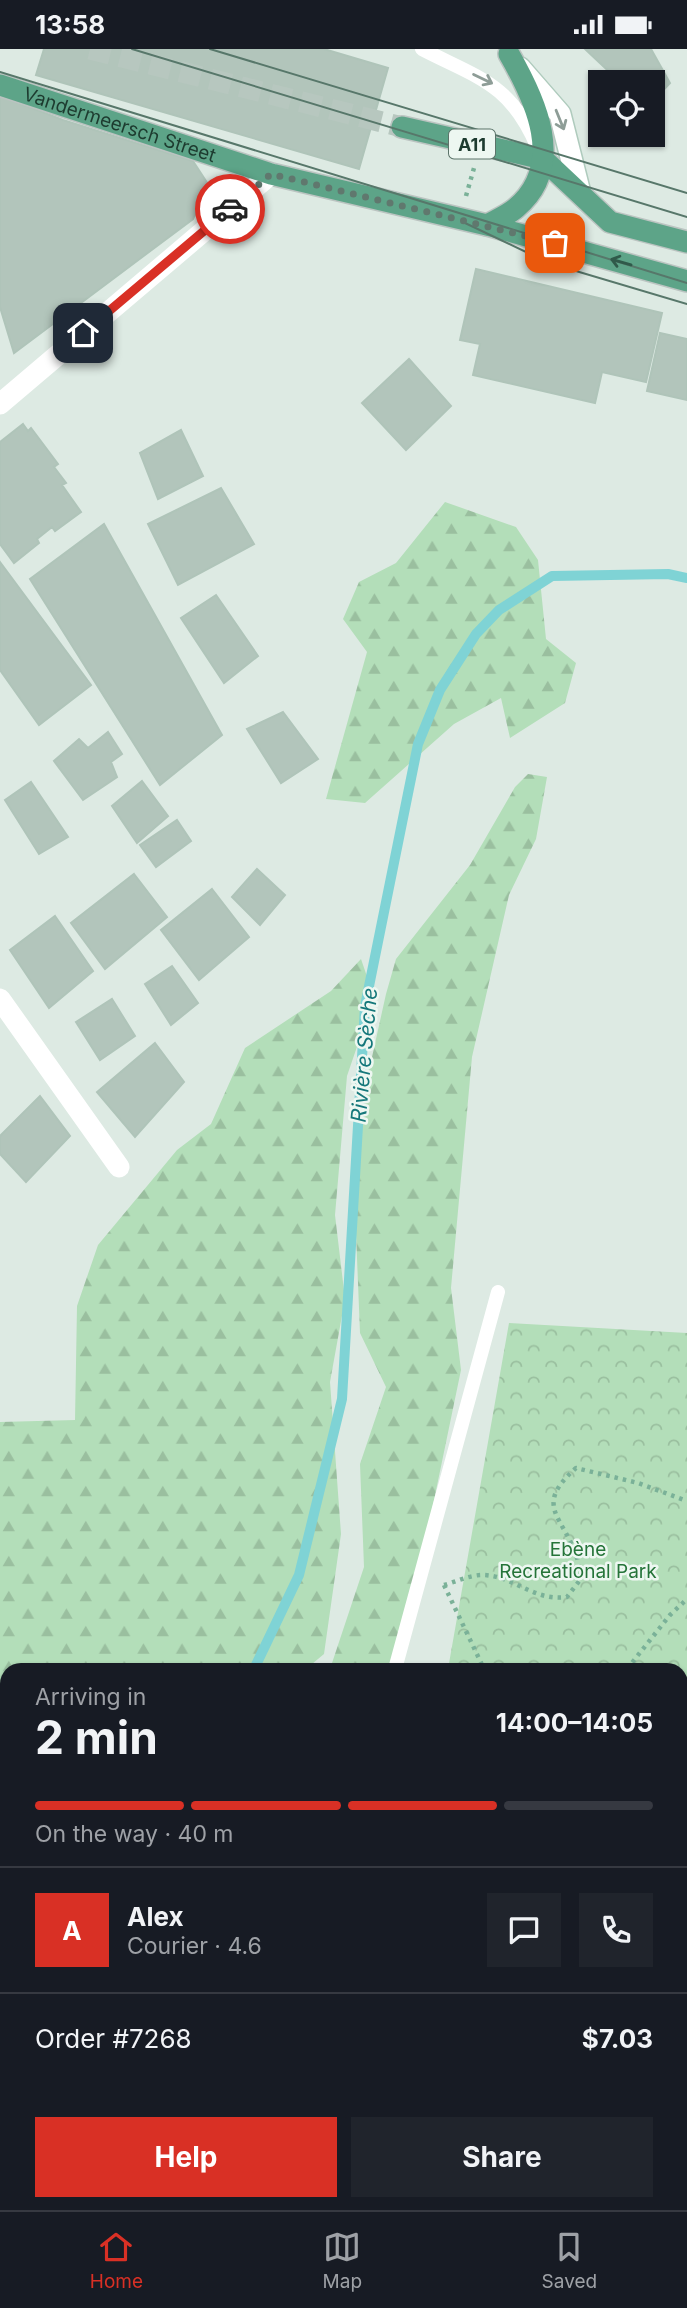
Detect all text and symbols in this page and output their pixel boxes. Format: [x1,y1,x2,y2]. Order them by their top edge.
text: 13:58 [35,9,105,40]
map controls [588,70,665,147]
button: locate [588,70,665,147]
one-way arrow [472,73,493,87]
street label: Vandermeersch Street [20,82,219,167]
one-way arrow [554,109,567,130]
road number: A11 [449,129,495,159]
courier [195,174,265,244]
icon: car [211,190,249,228]
pin [525,213,585,273]
icon: bag [536,224,574,262]
one-way arrow [611,255,633,268]
pin [53,303,113,363]
icon: home [64,314,102,352]
water label: Rivière Sèche [346,987,382,1123]
park label: Ebène Recreational Park [499,1538,657,1583]
text: Arriving in [35,1683,146,1711]
text: 14:00–14:05 [496,1707,653,1738]
text: 2 min [35,1709,158,1765]
text: On the way · 40 m [35,1820,234,1848]
button: chat [487,1893,561,1967]
button: phone [579,1893,653,1967]
text: Alex [127,1901,184,1932]
text: A [62,1915,82,1946]
text: Courier · 4.6 [127,1932,262,1960]
text: Order #7268 [35,2023,192,2054]
text: $7.03 [582,2023,653,2054]
button: Help [35,2117,337,2197]
button: Share [351,2117,653,2197]
tab: Home [90,2228,143,2293]
tab: Map [323,2228,362,2293]
tab: Saved [542,2228,597,2293]

